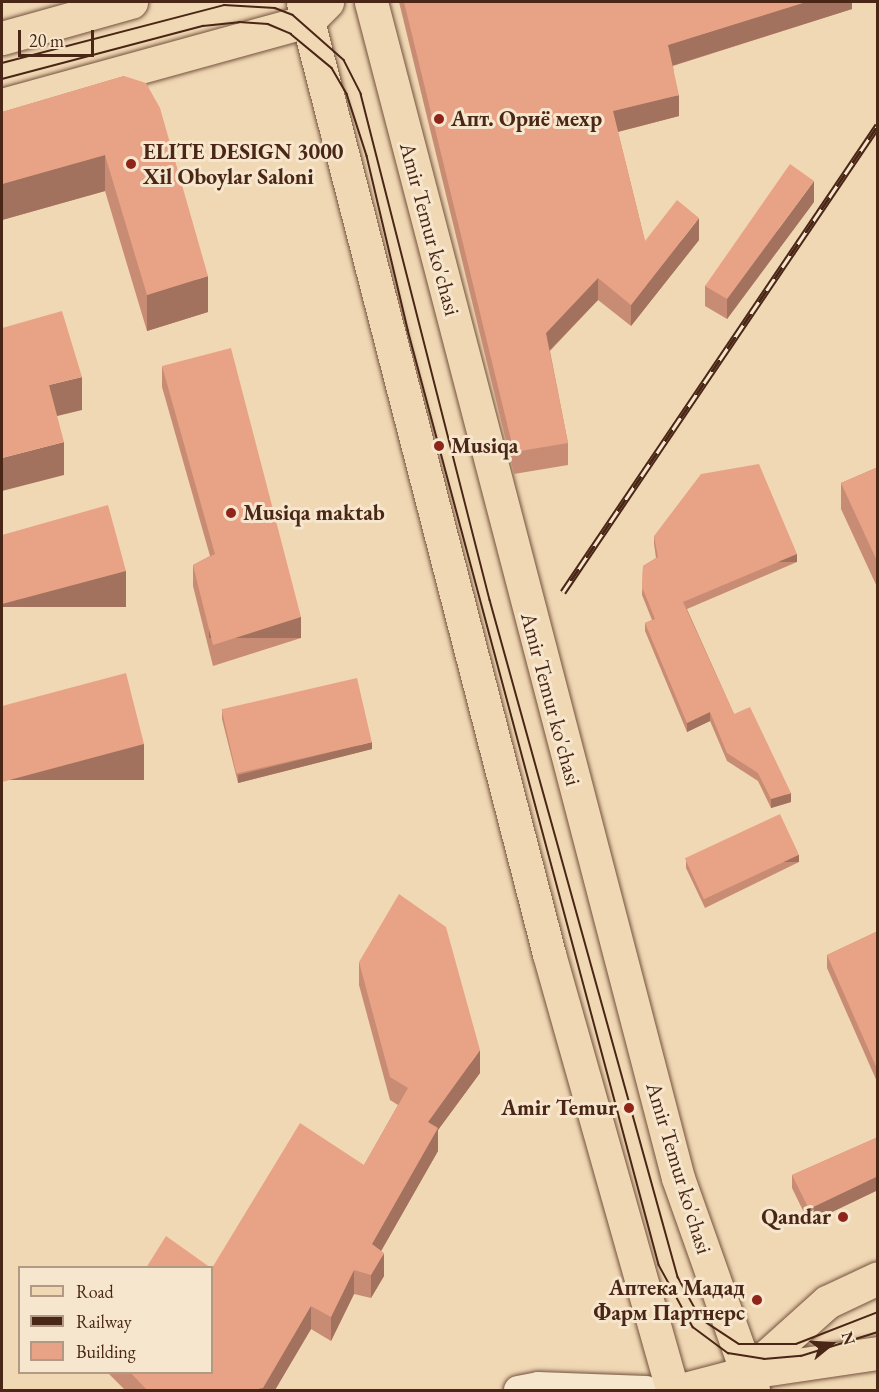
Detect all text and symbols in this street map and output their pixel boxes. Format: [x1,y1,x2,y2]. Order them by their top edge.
scale bar [21,18,98,56]
text: 20 m [29,29,64,52]
place label: Апт. Ориё мехр [451,106,602,132]
marker: Апт. Ориё мехр [432,112,446,126]
place label: ELITE DESIGN 3000 Xil Oboylar Saloni [143,138,343,190]
street label: Amir Temur ko'chasi [394,140,466,318]
marker: ELITE DESIGN 3000 Xil Oboylar Saloni [124,157,138,171]
place label: Musiqa [451,433,518,459]
marker: Musiqa [432,439,446,453]
place label: Musiqa maktab [243,500,385,526]
marker: Musiqa maktab [224,506,238,520]
street label: Amir Temur ko'chasi [515,610,587,788]
street label: Amir Temur ko'chasi [640,1079,718,1257]
place label: Amir Temur [501,1095,617,1121]
marker: Amir Temur [622,1101,636,1115]
place label: Qandar [761,1204,831,1230]
marker: Qandar [836,1210,850,1224]
legend [18,1266,213,1374]
place label: Аптека Мадад Фарм Партнерс [594,1274,745,1326]
text: Road [76,1280,114,1303]
marker: Аптека Мадад Фарм Партнерс [750,1293,764,1307]
text: Railway [76,1310,132,1333]
north arrow [801,1314,861,1374]
text: N [837,1329,861,1348]
text: Building [76,1340,136,1363]

